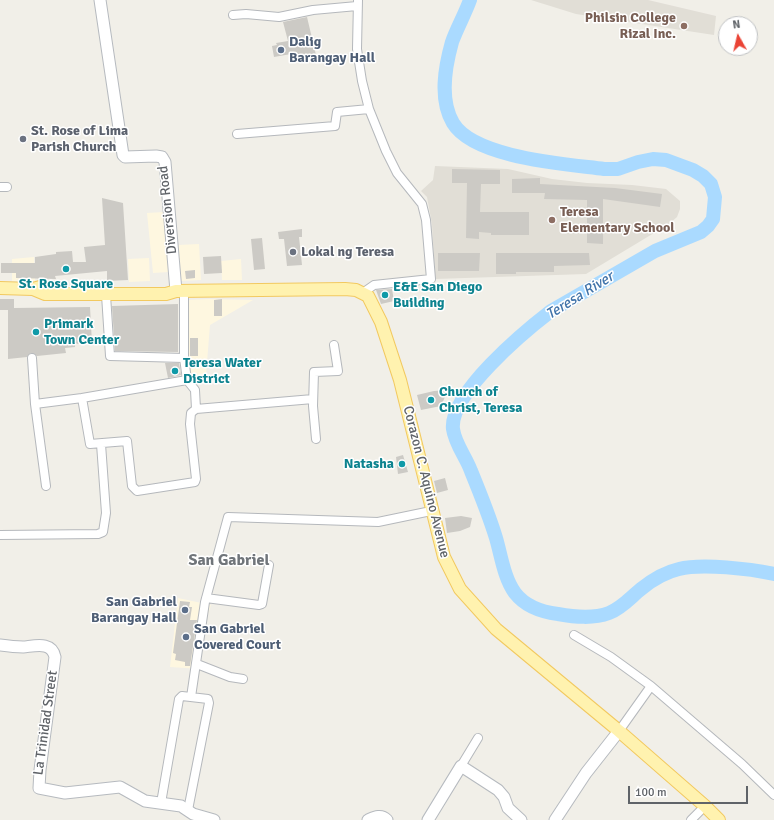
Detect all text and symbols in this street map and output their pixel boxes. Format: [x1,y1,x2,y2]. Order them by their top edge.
place label: Philsin College Rizal Inc. [585,10,676,42]
north arrow [718,16,758,56]
text: N [732,18,741,32]
marker: Philsin College Rizal Inc. [679,21,689,31]
place label: Dalig Barangay Hall [289,34,375,66]
marker: Dalig Barangay Hall [276,45,286,55]
place label: St. Rose of Lima Parish Church [31,123,128,156]
marker: St. Rose of Lima Parish Church [18,134,28,144]
street label: Diversion Road [155,165,181,255]
place label: Teresa Elementary School [560,204,675,236]
marker: Teresa Elementary School [547,215,557,225]
place label: Lokal ng Teresa [301,244,394,260]
marker: Lokal ng Teresa [288,247,298,257]
marker: St. Rose Square [61,264,71,274]
water label: Teresa River [543,268,617,324]
place label: St. Rose Square [19,276,113,292]
place label: E&E San Diego Building [393,279,482,312]
marker: E&E San Diego Building [380,290,390,300]
place label: Primark Town Center [44,316,119,348]
marker: Primark Town Center [31,327,41,337]
place label: Teresa Water District [183,355,262,388]
marker: Teresa Water District [170,366,180,376]
place label: Church of Christ, Teresa [439,384,522,416]
marker: Church of Christ, Teresa [426,395,436,405]
street label: Corazon C. Aquino Avenue [399,404,453,560]
place label: Natasha [344,456,394,472]
marker: Natasha [397,459,407,469]
district label: San Gabriel [188,551,270,571]
place label: San Gabriel Barangay Hall [91,594,177,626]
marker: San Gabriel Barangay Hall [180,605,190,615]
place label: San Gabriel Covered Court [194,621,281,654]
marker: San Gabriel Covered Court [181,632,191,642]
street label: La Trinidad Street [30,670,62,776]
scale bar [630,778,750,804]
text: 100 m [635,785,667,800]

